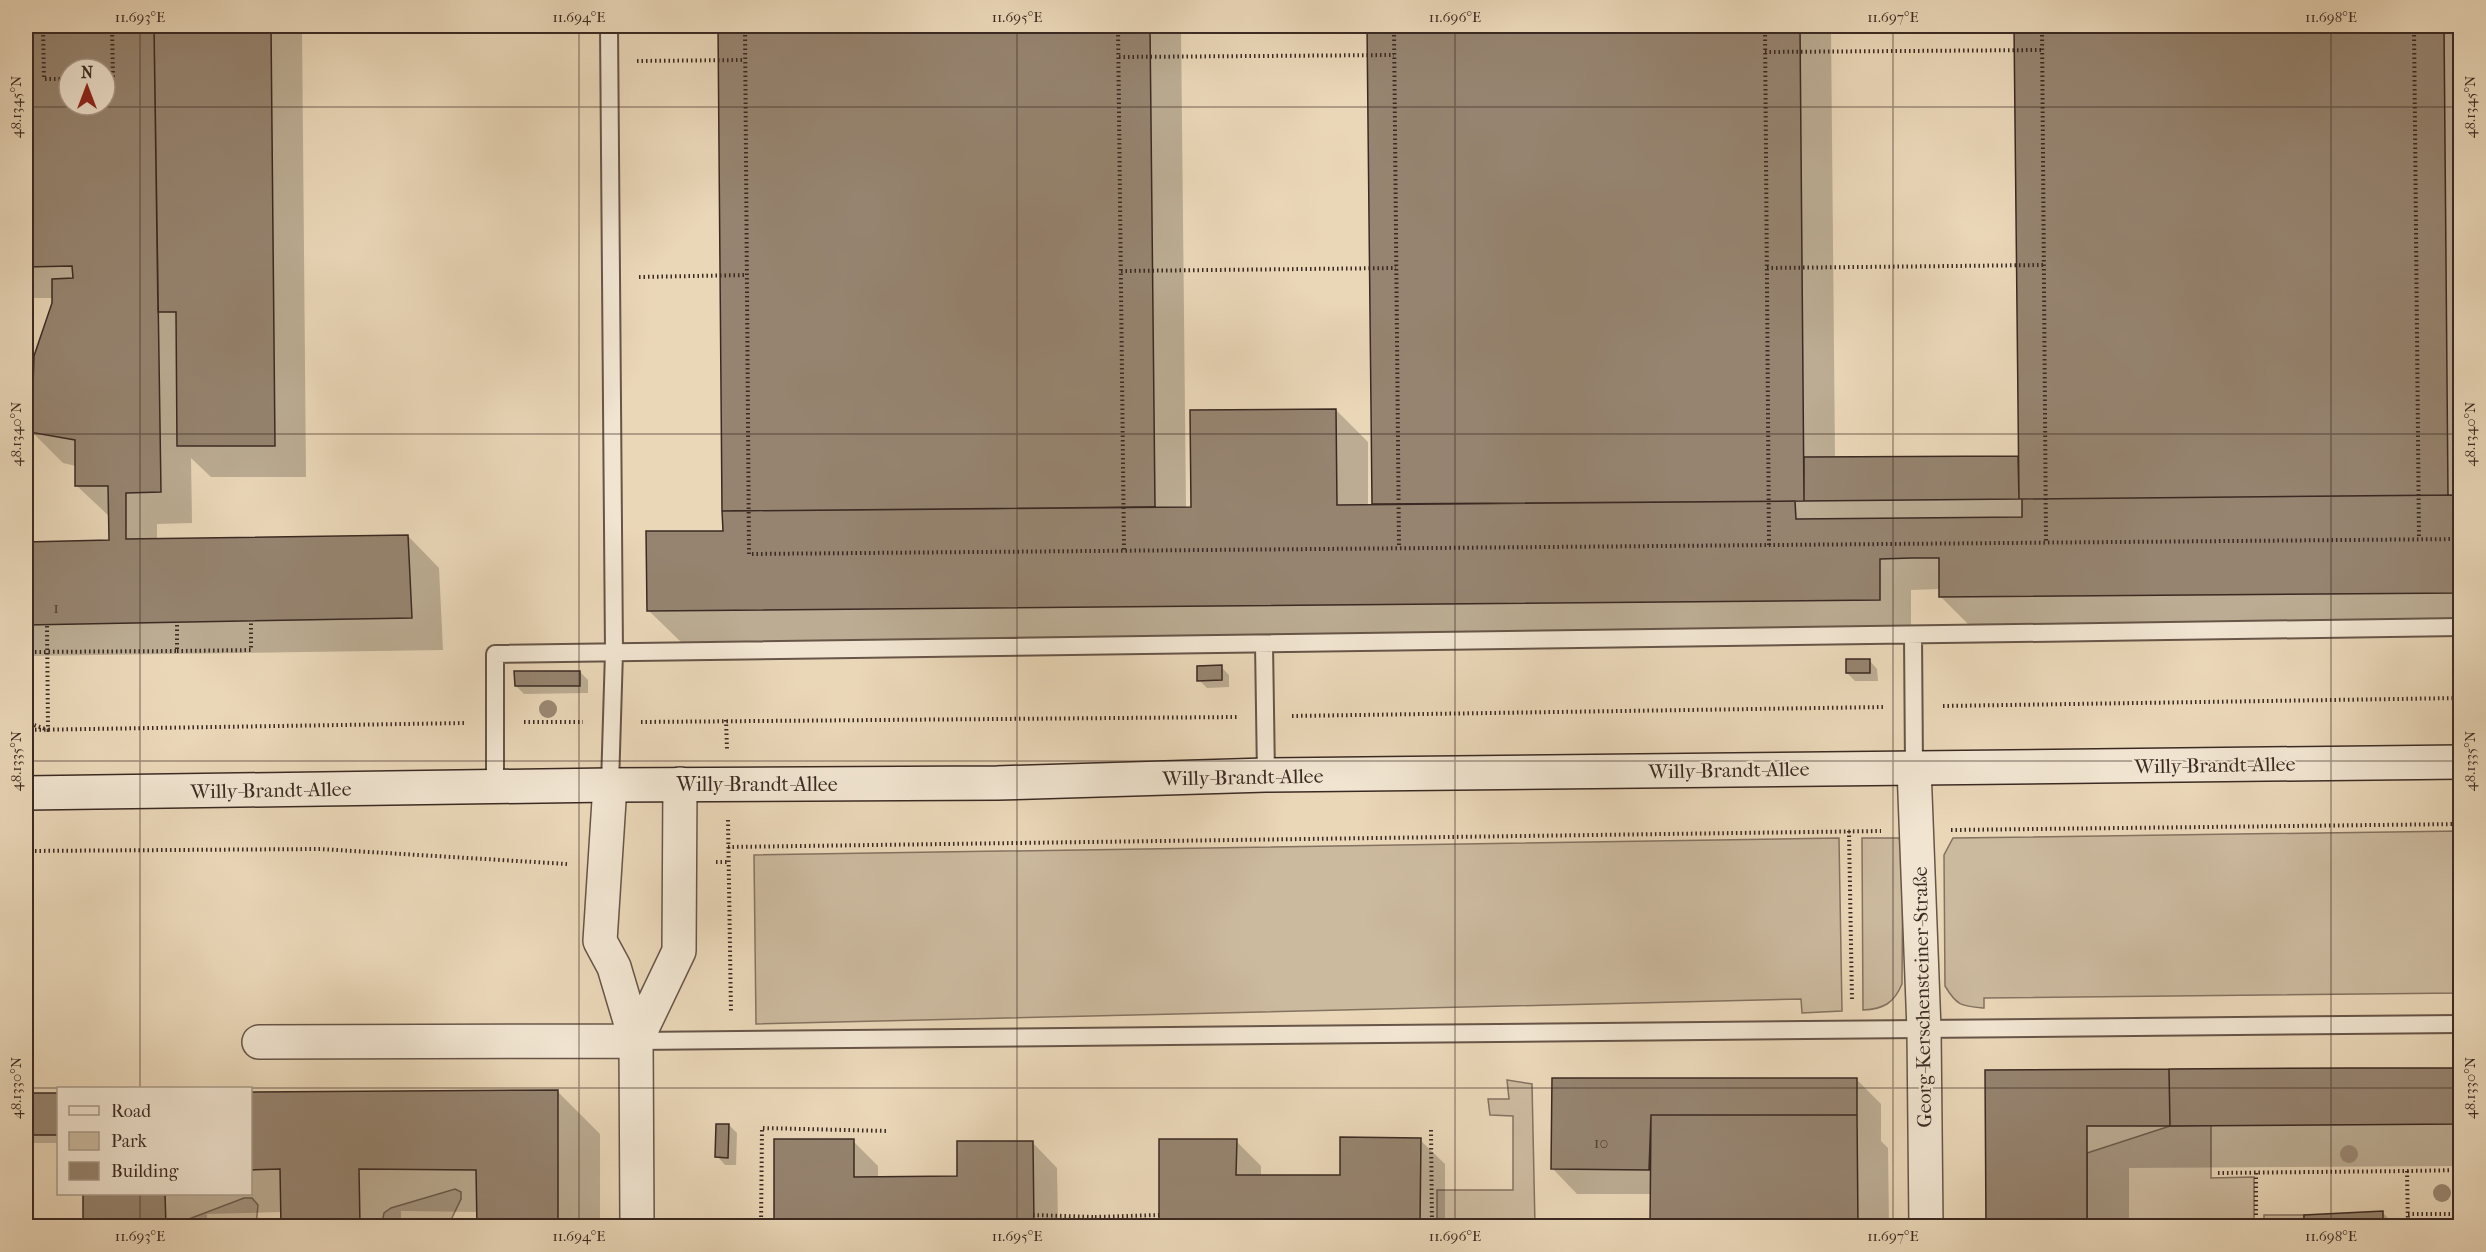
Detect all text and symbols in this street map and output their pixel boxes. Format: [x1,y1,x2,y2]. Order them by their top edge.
text: 11.693°E [115,8,165,26]
text: 11.694°E [553,8,605,26]
text: 11.695°E [992,8,1042,26]
text: 11.696°E [1429,8,1481,26]
text: 11.697°E [1867,8,1919,26]
text: 11.698°E [2305,8,2357,26]
north arrow [57,57,117,117]
text: N [81,63,94,82]
text: 48.1345°N [7,75,25,138]
text: 48.1345°N [2461,75,2479,138]
text: 48.1340°N [7,401,25,466]
text: 48.1340°N [2461,401,2479,466]
house number: 1 [53,598,59,617]
text: 48.1335°N [7,730,25,791]
text: 48.1335°N [2461,730,2479,791]
street label: Willy-Brandt-Allee [2133,753,2296,778]
street label: Willy-Brandt-Allee [1647,758,1810,783]
street label: Willy-Brandt-Allee [1161,765,1324,790]
street label: Willy-Brandt-Allee [675,773,838,796]
street label: Willy-Brandt-Allee [189,778,352,803]
street label: Georg-Kerschensteiner-Straße [1909,866,1936,1128]
text: 48.1330°N [7,1056,25,1119]
text: 48.1330°N [2461,1056,2479,1119]
legend [57,1087,252,1195]
text: Road [111,1101,151,1122]
text: Park [111,1131,148,1152]
house number: 10 [1594,1133,1608,1152]
text: Building [111,1161,179,1182]
text: 11.693°E [115,1227,165,1245]
text: 11.694°E [553,1227,605,1245]
text: 11.695°E [992,1227,1042,1245]
text: 11.696°E [1429,1227,1481,1245]
text: 11.697°E [1867,1227,1919,1245]
text: 11.698°E [2305,1227,2357,1245]

